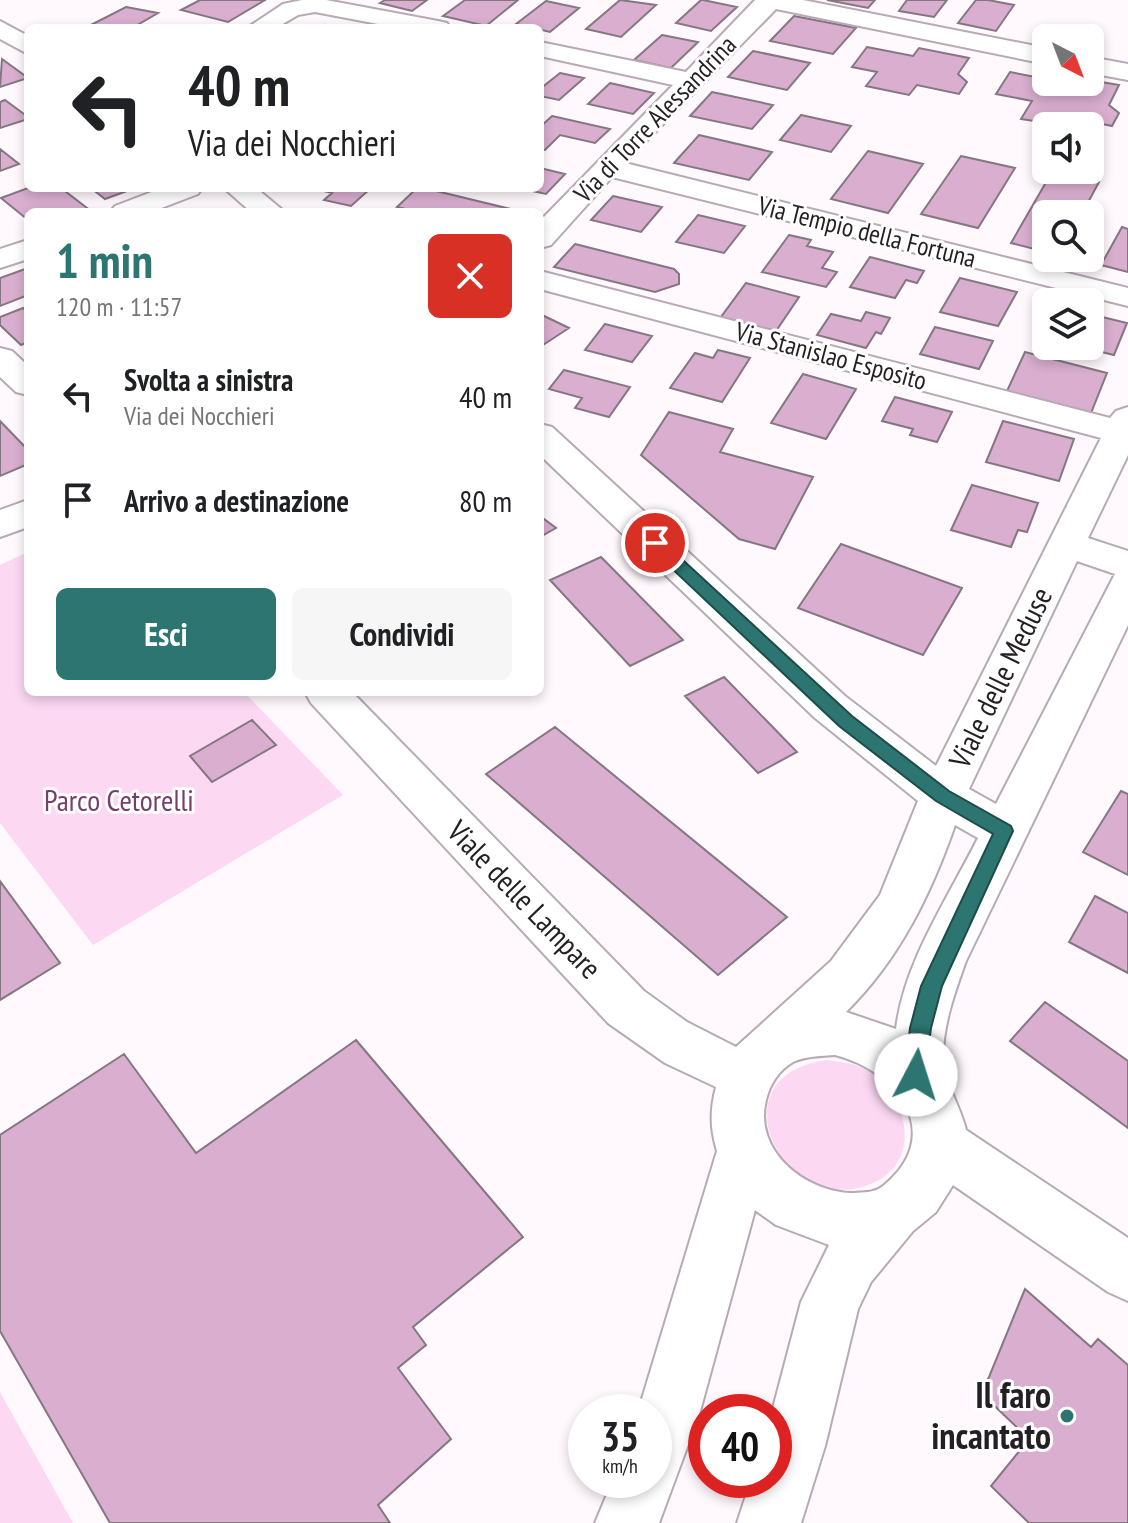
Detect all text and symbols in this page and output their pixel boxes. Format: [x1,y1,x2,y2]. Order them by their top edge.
north arrow [1032,24,1104,96]
map controls [1032,24,1104,360]
street label: Via di Torre Alessandrina [566,28,743,210]
text: 40 m [188,49,290,121]
icon: left [56,56,160,160]
button: sound [1032,112,1104,184]
text: Via dei Nocchieri [188,119,397,166]
street label: Via Tempio della Fortuna [754,188,979,275]
button: search [1032,200,1104,272]
text: 1 min [56,229,153,291]
button: close [428,234,512,318]
button: layers [1032,288,1104,360]
text: 120 m · 11:57 [56,290,182,323]
street label: Via Stanislao Esposito [731,314,930,397]
text: Svolta a sinistra [124,360,293,399]
icon: left [56,374,100,418]
text: 40 m [459,377,512,416]
text: Via dei Nocchieri [124,399,275,432]
icon: arrive [56,478,100,522]
text: Arrivo a destinazione [124,481,349,520]
text: 80 m [459,481,512,520]
pin [621,509,689,577]
icon: arrive [633,521,677,565]
street label: Viale delle Meduse [939,581,1060,775]
button: Esci [56,588,276,680]
button: Condividi [292,588,512,680]
park label: Parco Cetorelli [44,780,194,819]
street label: Viale delle Lampare [439,811,610,986]
position arrow [874,1033,958,1117]
place label: Il faro incantato [931,1371,1051,1459]
speed limit sign: 40 [688,1394,792,1498]
marker: Il faro incantato [1058,1407,1076,1425]
text: 35 [601,1410,639,1462]
text: km/h [602,1453,638,1479]

